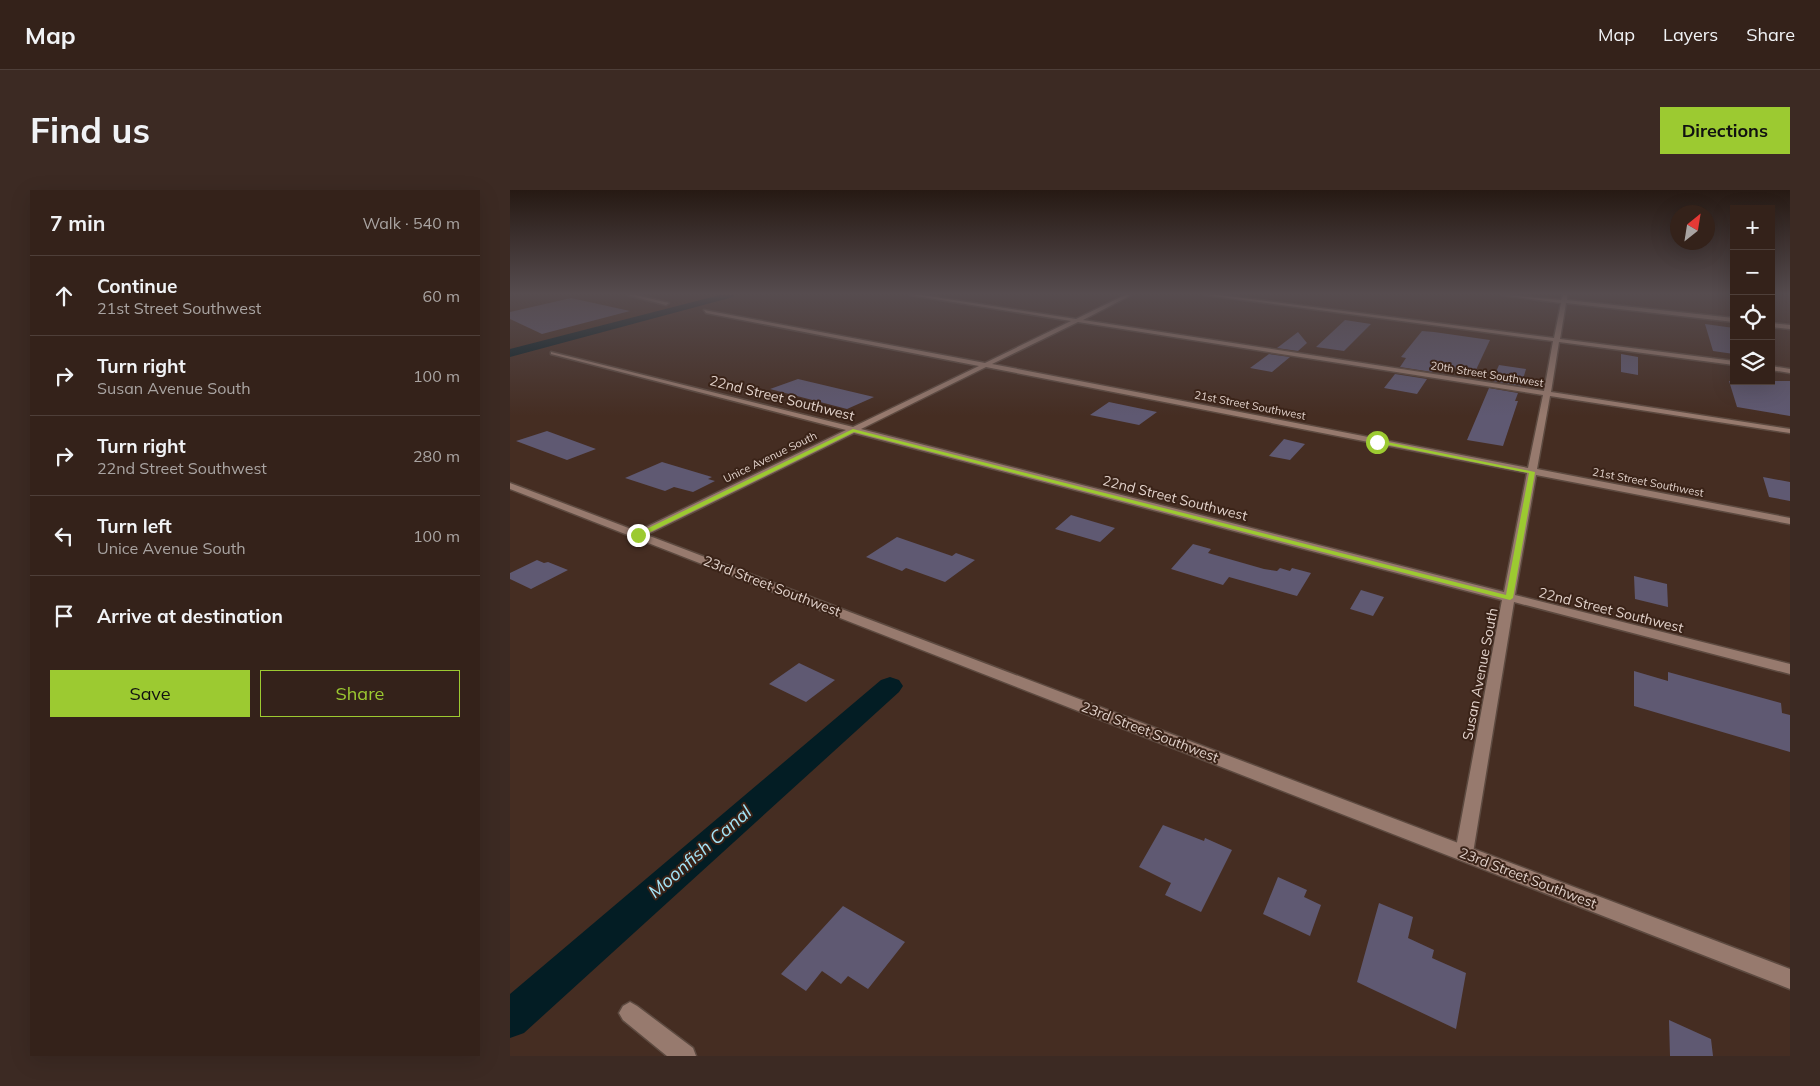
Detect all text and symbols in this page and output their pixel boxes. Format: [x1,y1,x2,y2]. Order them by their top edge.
text: Map [25,20,76,50]
text: Map [1598,23,1635,46]
text: Layers [1663,23,1718,46]
text: Share [1746,23,1795,46]
button: Directions [1660,107,1790,154]
text: Find us [30,108,150,152]
north arrow [1670,205,1715,250]
map controls [1730,205,1775,385]
button: + [1730,205,1775,250]
text: 7 min [50,210,105,236]
text: Walk · 540 m [362,213,460,233]
button: − [1730,250,1775,295]
text: Continue [97,274,177,298]
icon: ahead [50,282,78,310]
text: 60 m [423,286,460,306]
button: locate [1730,295,1775,340]
text: 21st Street Southwest [97,298,261,318]
button: layers [1730,340,1775,385]
text: Turn right [97,354,186,378]
street label: 20th Street Southwest [1430,358,1545,390]
icon: right [50,362,78,390]
text: 100 m [413,366,460,386]
street label: 22nd Street Southwest [708,371,856,425]
text: Susan Avenue South [97,378,251,398]
street label: 21st Street Southwest [1193,387,1307,423]
street label: Unice Avenue South [721,428,819,486]
route start [1366,431,1389,454]
text: Turn right [97,434,186,458]
icon: right [50,442,78,470]
text: 280 m [413,446,460,466]
text: 22nd Street Southwest [97,458,267,478]
street label: 21st Street Southwest [1591,464,1705,500]
street label: 22nd Street Southwest [1101,471,1249,525]
text: Turn left [97,514,172,538]
icon: left [50,522,78,550]
route end [627,524,650,547]
text: 100 m [413,526,460,546]
text: Unice Avenue South [97,538,246,558]
street label: 23rd Street Southwest [701,552,843,621]
street label: 22nd Street Southwest [1537,583,1685,637]
icon: arrive [50,602,78,630]
text: Arrive at destination [97,604,283,628]
street label: Susan Avenue South [1458,606,1502,742]
button: Save [50,670,250,717]
button: Share [260,670,460,717]
street label: 23rd Street Southwest [1079,698,1221,767]
water label: Moonfish Canal [643,800,757,903]
street label: 23rd Street Southwest [1457,844,1599,913]

